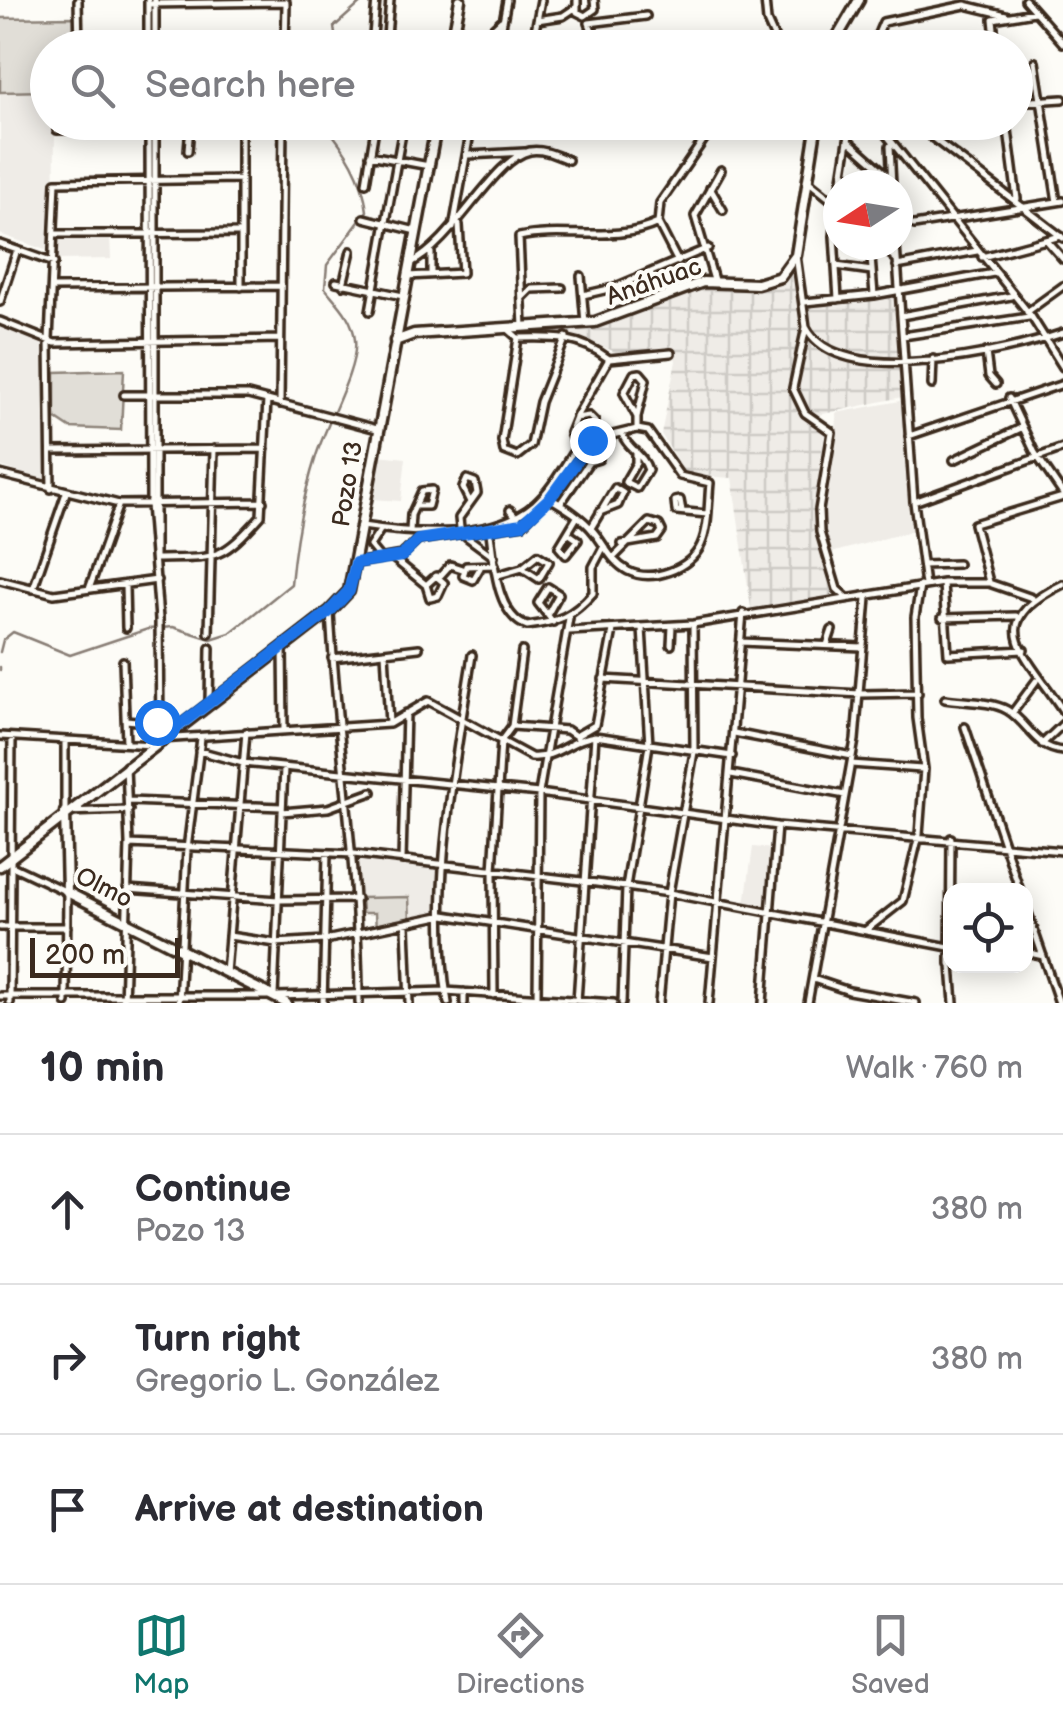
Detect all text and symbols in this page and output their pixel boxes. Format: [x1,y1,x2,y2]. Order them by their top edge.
search box [30,30,1033,140]
icon: search [65,58,120,113]
text: Search here [145,63,356,108]
north arrow [823,170,913,260]
street label: Anáhuac [602,251,706,313]
route end [570,418,616,464]
street label: Pozo 13 [326,439,370,529]
route start [135,700,181,746]
street label: Olmo [70,861,138,915]
map controls [943,883,1033,973]
button: locate [943,883,1033,973]
scale bar [30,933,180,978]
text: 200 m [45,939,125,972]
text: 10 min [40,1043,165,1094]
text: Walk · 760 m [845,1049,1023,1088]
text: Continue [135,1167,291,1212]
icon: ahead [40,1182,95,1237]
text: 380 m [931,1190,1023,1229]
text: Pozo 13 [135,1212,246,1251]
text: Turn right [135,1317,300,1362]
icon: right [40,1332,95,1387]
text: 380 m [931,1340,1023,1379]
text: Gregorio L. González [135,1362,439,1401]
icon: arrive [40,1482,95,1537]
text: Arrive at destination [135,1487,484,1532]
tab: Map [133,1608,190,1701]
tab: Directions [456,1608,585,1701]
tab: Saved [851,1608,930,1701]

